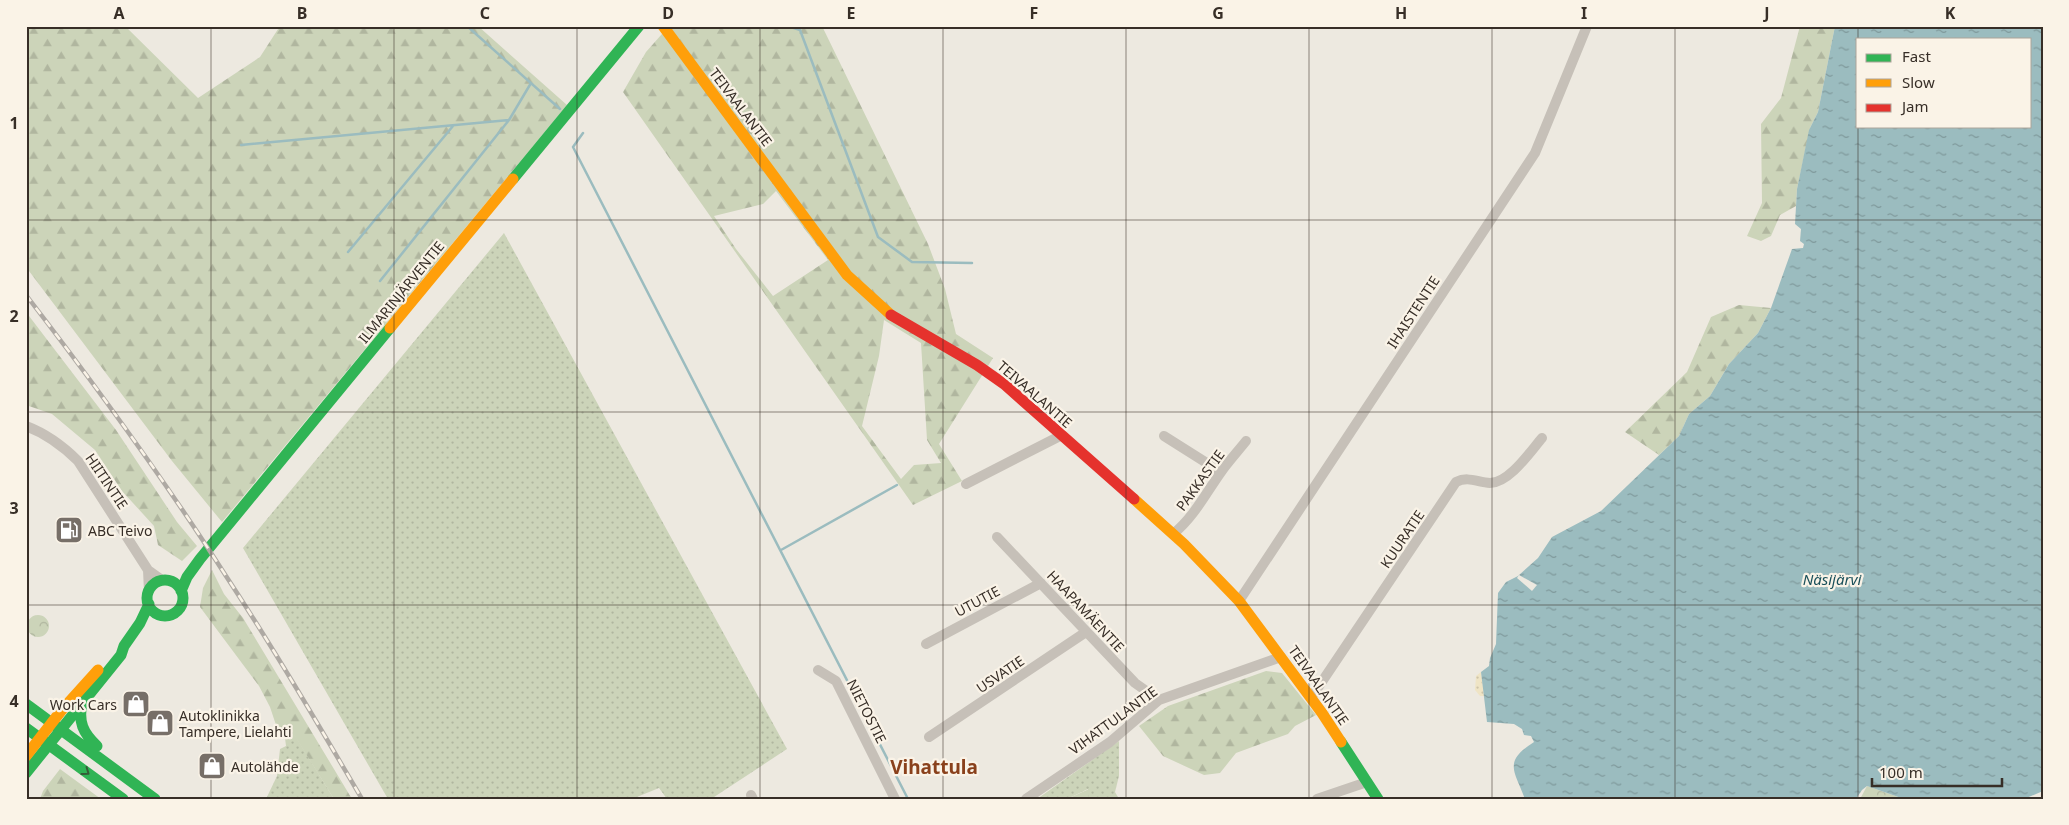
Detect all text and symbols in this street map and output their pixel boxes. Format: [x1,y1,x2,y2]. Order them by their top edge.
text: A [113,2,125,24]
text: B [297,2,307,24]
text: C [480,2,490,24]
text: D [662,2,674,24]
text: E [847,2,856,24]
text: F [1030,2,1038,24]
text: G [1212,2,1224,24]
text: H [1395,2,1407,24]
text: I [1581,2,1587,24]
text: J [1762,2,1770,24]
text: K [1945,2,1956,24]
legend [1856,38,2032,128]
text: Fast [1902,46,1931,66]
street label: TEIVAALANTIE [705,64,777,150]
text: Slow [1902,72,1935,92]
text: Jam [1900,96,1929,116]
text: 1 [9,112,19,134]
street label: ILMARINJÄRVENTIE [354,237,448,347]
street label: IHAISTENTIE [1382,272,1444,352]
text: 2 [9,305,19,327]
street label: TEIVAALANTIE [994,356,1076,432]
street label: PAKKASTIE [1171,446,1229,514]
street label: HIITINTIE [81,449,133,513]
text: 3 [9,497,19,519]
street label: KUURATIE [1376,506,1428,572]
fuel station icon: ABC Teivo [54,515,84,545]
place label: ABC Teivo [88,521,152,540]
street label: HAAPAMÄENTIE [1043,566,1129,656]
water label: Näsijärvi [1803,569,1862,589]
street label: UTUTIE [951,581,1003,621]
street label: TEIVAALANTIE [1284,641,1354,729]
street label: USVATIE [972,651,1028,697]
street label: NIETOSTIE [843,676,891,746]
street label: VIHATTULANTIE [1065,682,1161,758]
shop icon: Work Cars [121,689,151,719]
text: 4 [9,690,19,712]
place label: Work Cars [50,695,117,714]
place label: Autoklinikka Tampere, Lielahti [179,706,292,741]
shop icon: Autoklinikka Tampere, Lielahti [145,708,175,738]
shop icon: Autolähde [197,751,227,781]
district label: Vihattula [890,754,978,780]
scale bar [1872,755,2002,787]
place label: Autolähde [231,757,299,776]
text: 100 m [1879,762,1923,782]
one-way arrow [80,766,90,775]

